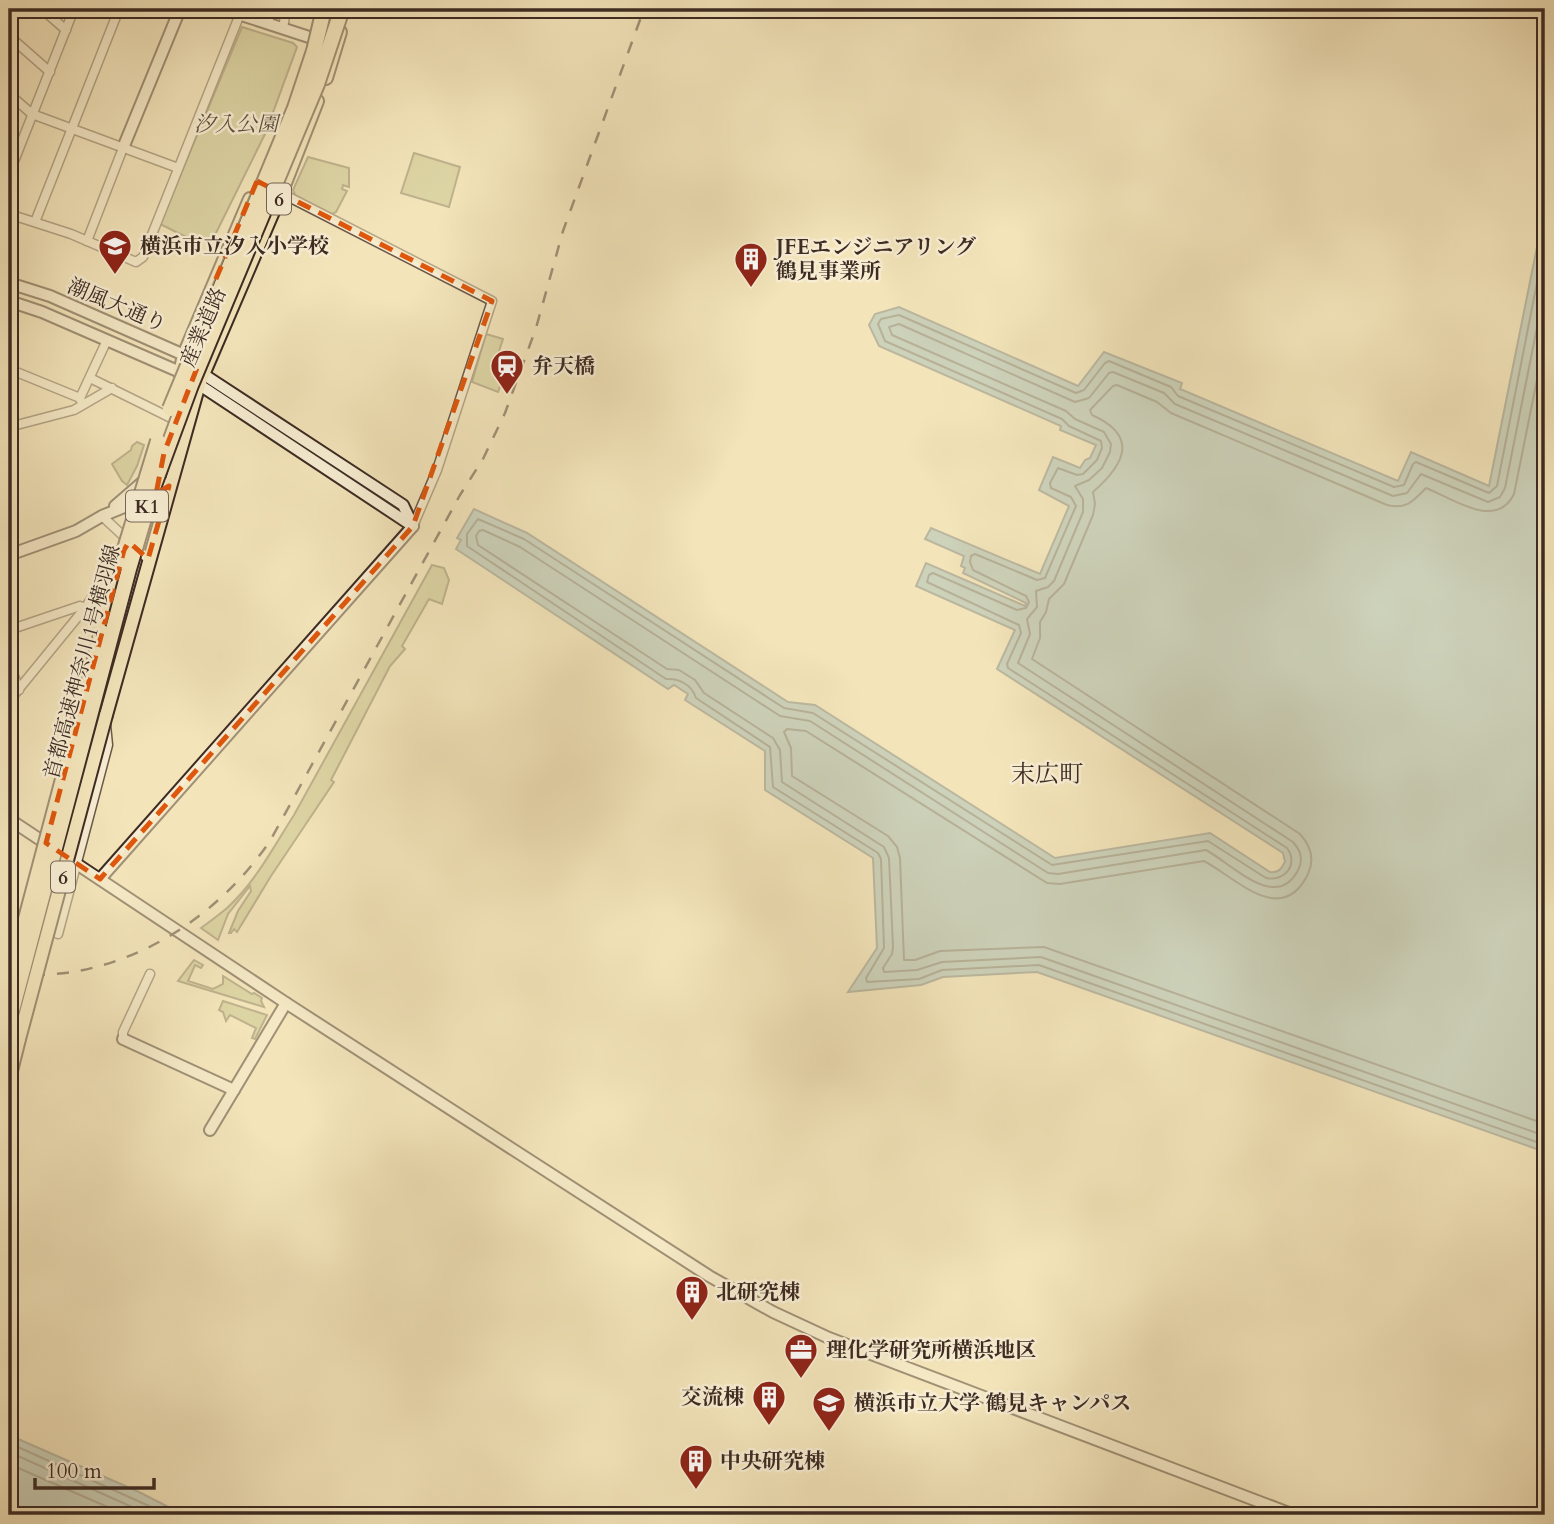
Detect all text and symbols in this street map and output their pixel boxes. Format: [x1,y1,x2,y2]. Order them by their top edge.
park label: 汐入公園 [194,110,281,139]
road number: 6 [267,183,291,214]
school or university icon: 横浜市立汐入小学校 [96,227,134,276]
place label: 横浜市立汐入小学校 [140,232,329,261]
place label: JFEエンジニアリング 鶴見事業所 [773,233,976,286]
building icon: JFEエンジニアリング 鶴見事業所 [732,240,770,289]
street label: 潮風大通り [63,272,171,339]
street label: 産業道路 [174,283,233,372]
station icon: 弁天橋 [488,347,526,396]
place label: 弁天橋 [532,352,595,381]
road number: K1 [126,491,168,522]
street label: 首都高速神奈川1号横羽線 [37,542,128,783]
district label: 末広町 [1011,758,1083,791]
road number: 6 [51,862,75,892]
building icon: 北研究棟 [673,1273,711,1322]
place label: 北研究棟 [716,1278,800,1307]
office icon: 理化学研究所横浜地区 [782,1331,820,1380]
place label: 理化学研究所横浜地区 [826,1336,1036,1365]
building icon: 交流棟 [750,1378,788,1427]
place label: 交流棟 [681,1383,744,1412]
school or university icon: 横浜市立大学 鶴見キャンパス [810,1384,848,1433]
place label: 横浜市立大学 鶴見キャンパス [854,1389,1131,1418]
building icon: 中央研究棟 [677,1442,715,1491]
scale bar [35,1447,154,1491]
place label: 中央研究棟 [720,1447,825,1476]
text: 100 m [46,1457,102,1486]

